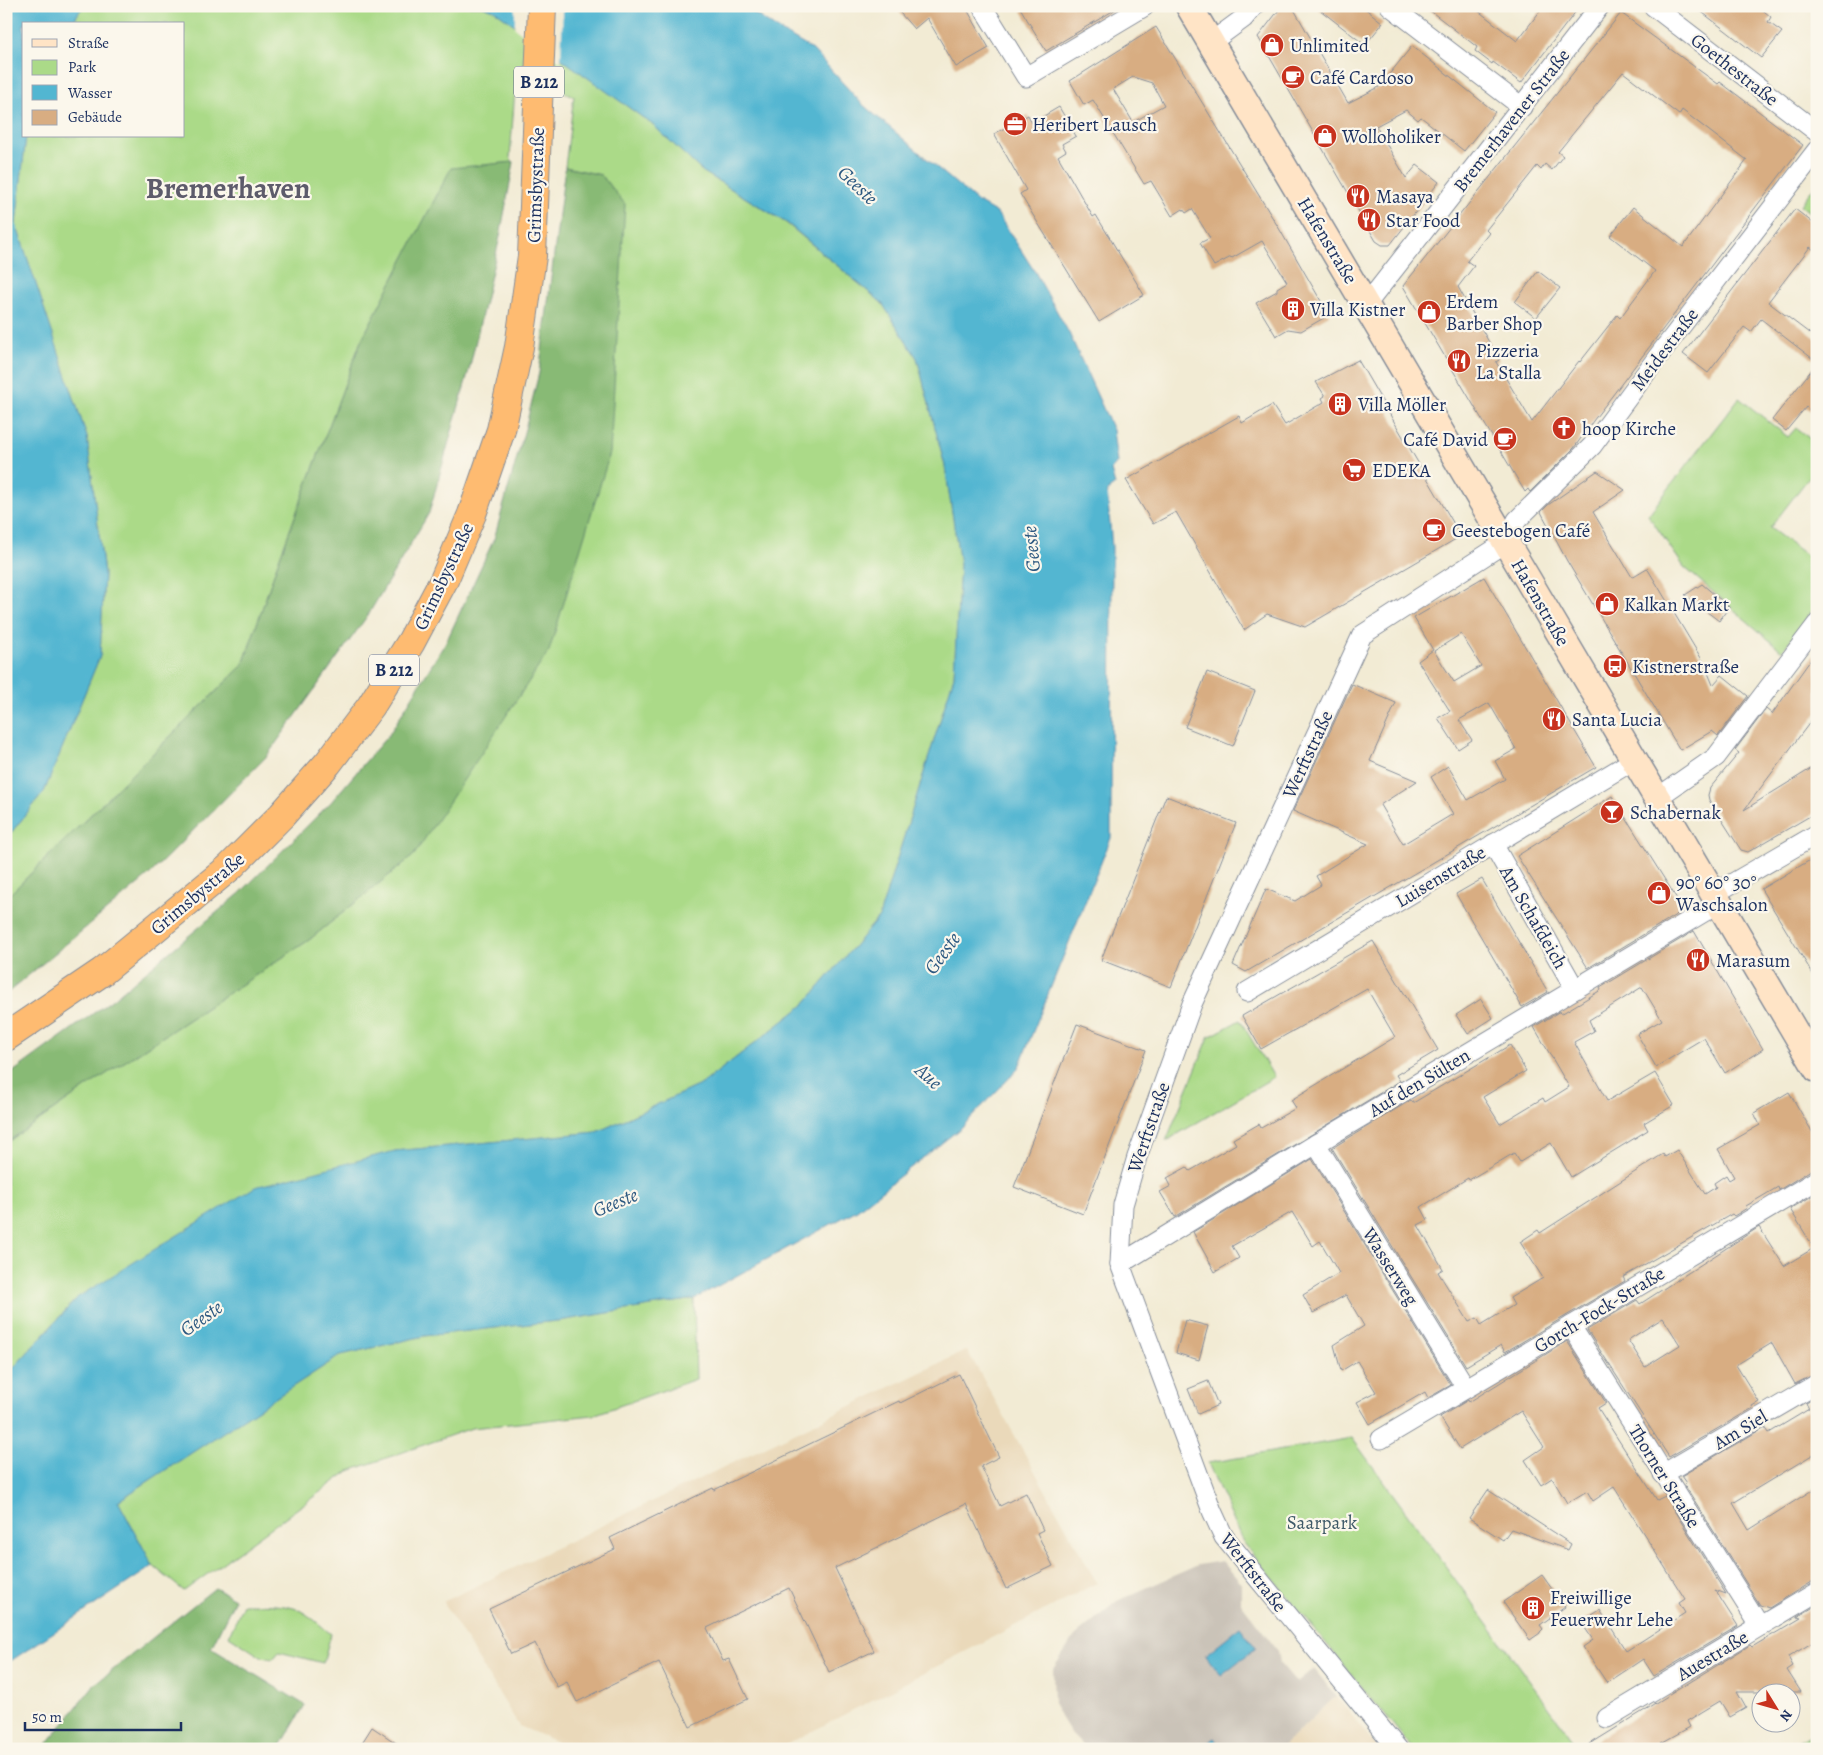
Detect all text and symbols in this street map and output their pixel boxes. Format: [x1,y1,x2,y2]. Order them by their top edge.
legend [22,22,185,138]
street label: Goethestraße [1685,27,1784,112]
shop icon: Unlimited [1259,32,1285,58]
text: Straße [68,33,109,53]
place label: Unlimited [1290,33,1370,59]
street label: Bremerhavener Straße [1447,43,1576,198]
text: Park [68,57,97,77]
cafe icon: Café Cardoso [1280,64,1306,90]
place label: Café Cardoso [1310,65,1414,91]
road number: B 212 [514,66,564,98]
text: Wasser [67,83,113,103]
text: Gebäude [68,107,122,127]
office icon: Heribert Lausch [1002,111,1028,137]
place label: Heribert Lausch [1032,112,1157,138]
shop icon: Wolloholiker [1312,123,1338,149]
place label: Wolloholiker [1341,124,1441,150]
street label: Grimsbystraße [521,127,551,243]
water label: Geeste [832,160,884,211]
district label: Bremerhaven [146,169,310,208]
restaurant icon: Masaya [1345,183,1371,209]
place label: Masaya [1376,184,1434,210]
street label: Hafenstraße [1291,192,1363,289]
restaurant icon: Star Food [1356,207,1382,233]
place label: Star Food [1386,208,1461,234]
place label: Erdem Barber Shop [1446,289,1542,337]
building icon: Villa Kistner [1280,296,1306,322]
place label: Villa Kistner [1309,297,1405,323]
shop icon: Erdem Barber Shop [1416,299,1442,325]
street label: Meidestraße [1625,303,1705,397]
place label: Pizzeria La Stalla [1476,338,1542,386]
restaurant icon: Pizzeria La Stalla [1446,348,1472,374]
building icon: Villa Möller [1327,391,1353,417]
place label: Villa Möller [1357,392,1446,418]
church icon: hoop Kirche [1551,415,1577,441]
place label: hoop Kirche [1582,416,1676,442]
cafe icon: Café David [1492,426,1518,452]
place label: Café David [1403,427,1489,453]
supermarket icon: EDEKA [1341,457,1367,483]
place label: EDEKA [1372,458,1431,484]
cafe icon: Geestebogen Café [1421,517,1447,543]
street label: Grimsbystraße [408,518,480,634]
place label: Geestebogen Café [1452,518,1590,544]
water label: Geeste [1016,525,1047,573]
street label: Hafenstraße [1505,554,1576,651]
shop icon: Kalkan Markt [1594,591,1620,617]
place label: Kalkan Markt [1624,592,1729,618]
bus stop icon: Kistnerstraße [1602,653,1628,679]
road number: B 212 [369,654,419,686]
place label: Kistnerstraße [1632,654,1739,680]
street label: Werftstraße [1276,706,1340,803]
restaurant icon: Santa Lucia [1541,706,1567,732]
place label: Santa Lucia [1572,707,1662,733]
bar icon: Schabernak [1599,799,1625,825]
place label: Schabernak [1630,800,1721,826]
street label: Luisenstraße [1390,840,1491,914]
street label: Grimsbystraße [145,847,250,941]
street label: Am Schafdeich [1493,860,1573,974]
place label: 90° 60° 30° Waschsalon [1675,870,1768,918]
shop icon: 90° 60° 30° Waschsalon [1646,880,1672,906]
water label: Geeste [918,927,967,980]
restaurant icon: Marasum [1685,947,1711,973]
place label: Marasum [1716,948,1791,974]
street label: Auf den Sülten [1363,1042,1475,1124]
water label: Aue [909,1056,948,1096]
street label: Werftstraße [1121,1079,1177,1177]
water label: Geeste [589,1181,642,1224]
street label: Wasserweg [1355,1222,1425,1311]
street label: Gorch-Fock-Straße [1529,1261,1670,1359]
water label: Geeste [175,1294,228,1343]
street label: Am Siel [1708,1403,1773,1457]
street label: Thorner Straße [1622,1420,1706,1533]
park label: Saarpark [1287,1510,1358,1536]
street label: Werftstraße [1213,1527,1292,1618]
place label: Freiwillige Feuerwehr Lehe [1550,1585,1673,1633]
building icon: Freiwillige Feuerwehr Lehe [1520,1595,1546,1621]
street label: Auestraße [1671,1624,1753,1688]
north arrow [1750,1682,1800,1732]
scale bar [25,1700,181,1732]
text: N [1775,1706,1797,1725]
text: 50 m [32,1707,62,1727]

